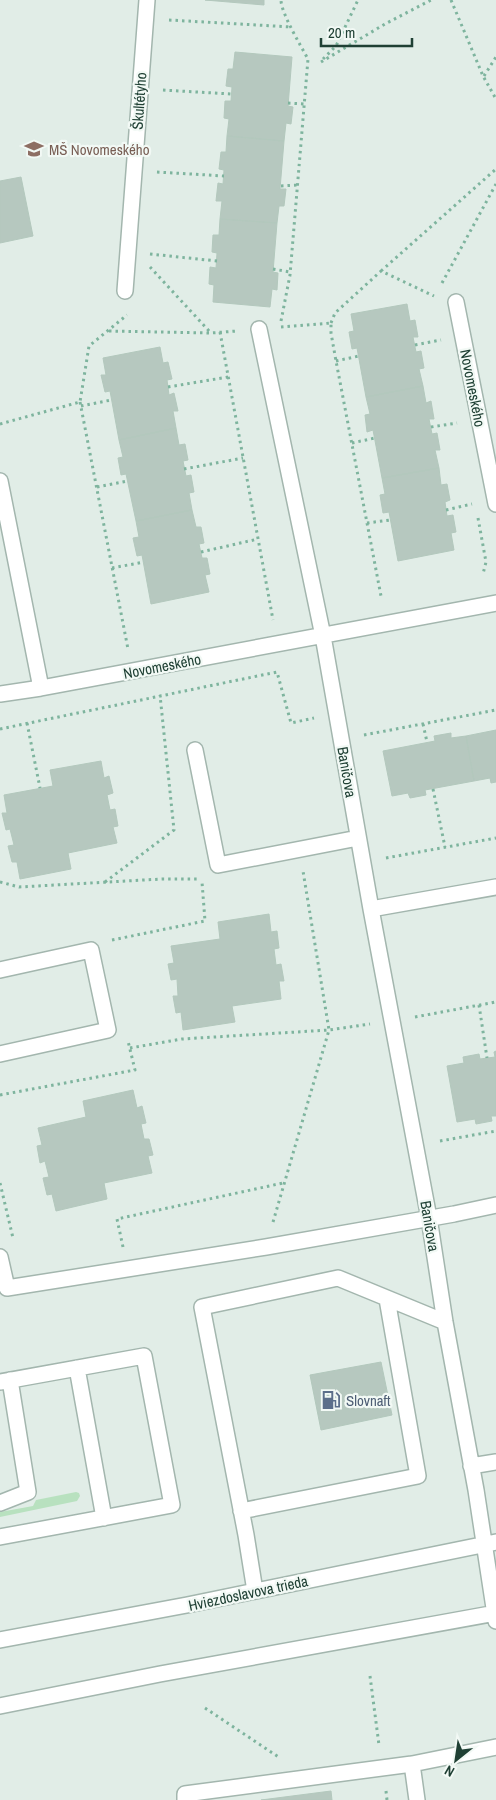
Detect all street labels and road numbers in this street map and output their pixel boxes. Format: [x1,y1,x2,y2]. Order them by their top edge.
street label: Škultétyho [127,71,151,130]
street label: Novomeského [455,347,491,429]
street label: Novomeského [121,648,203,684]
street label: Baničova [332,745,362,799]
street label: Baničova [415,1199,445,1253]
street label: Hviezdoslavova trieda [186,1570,310,1616]

